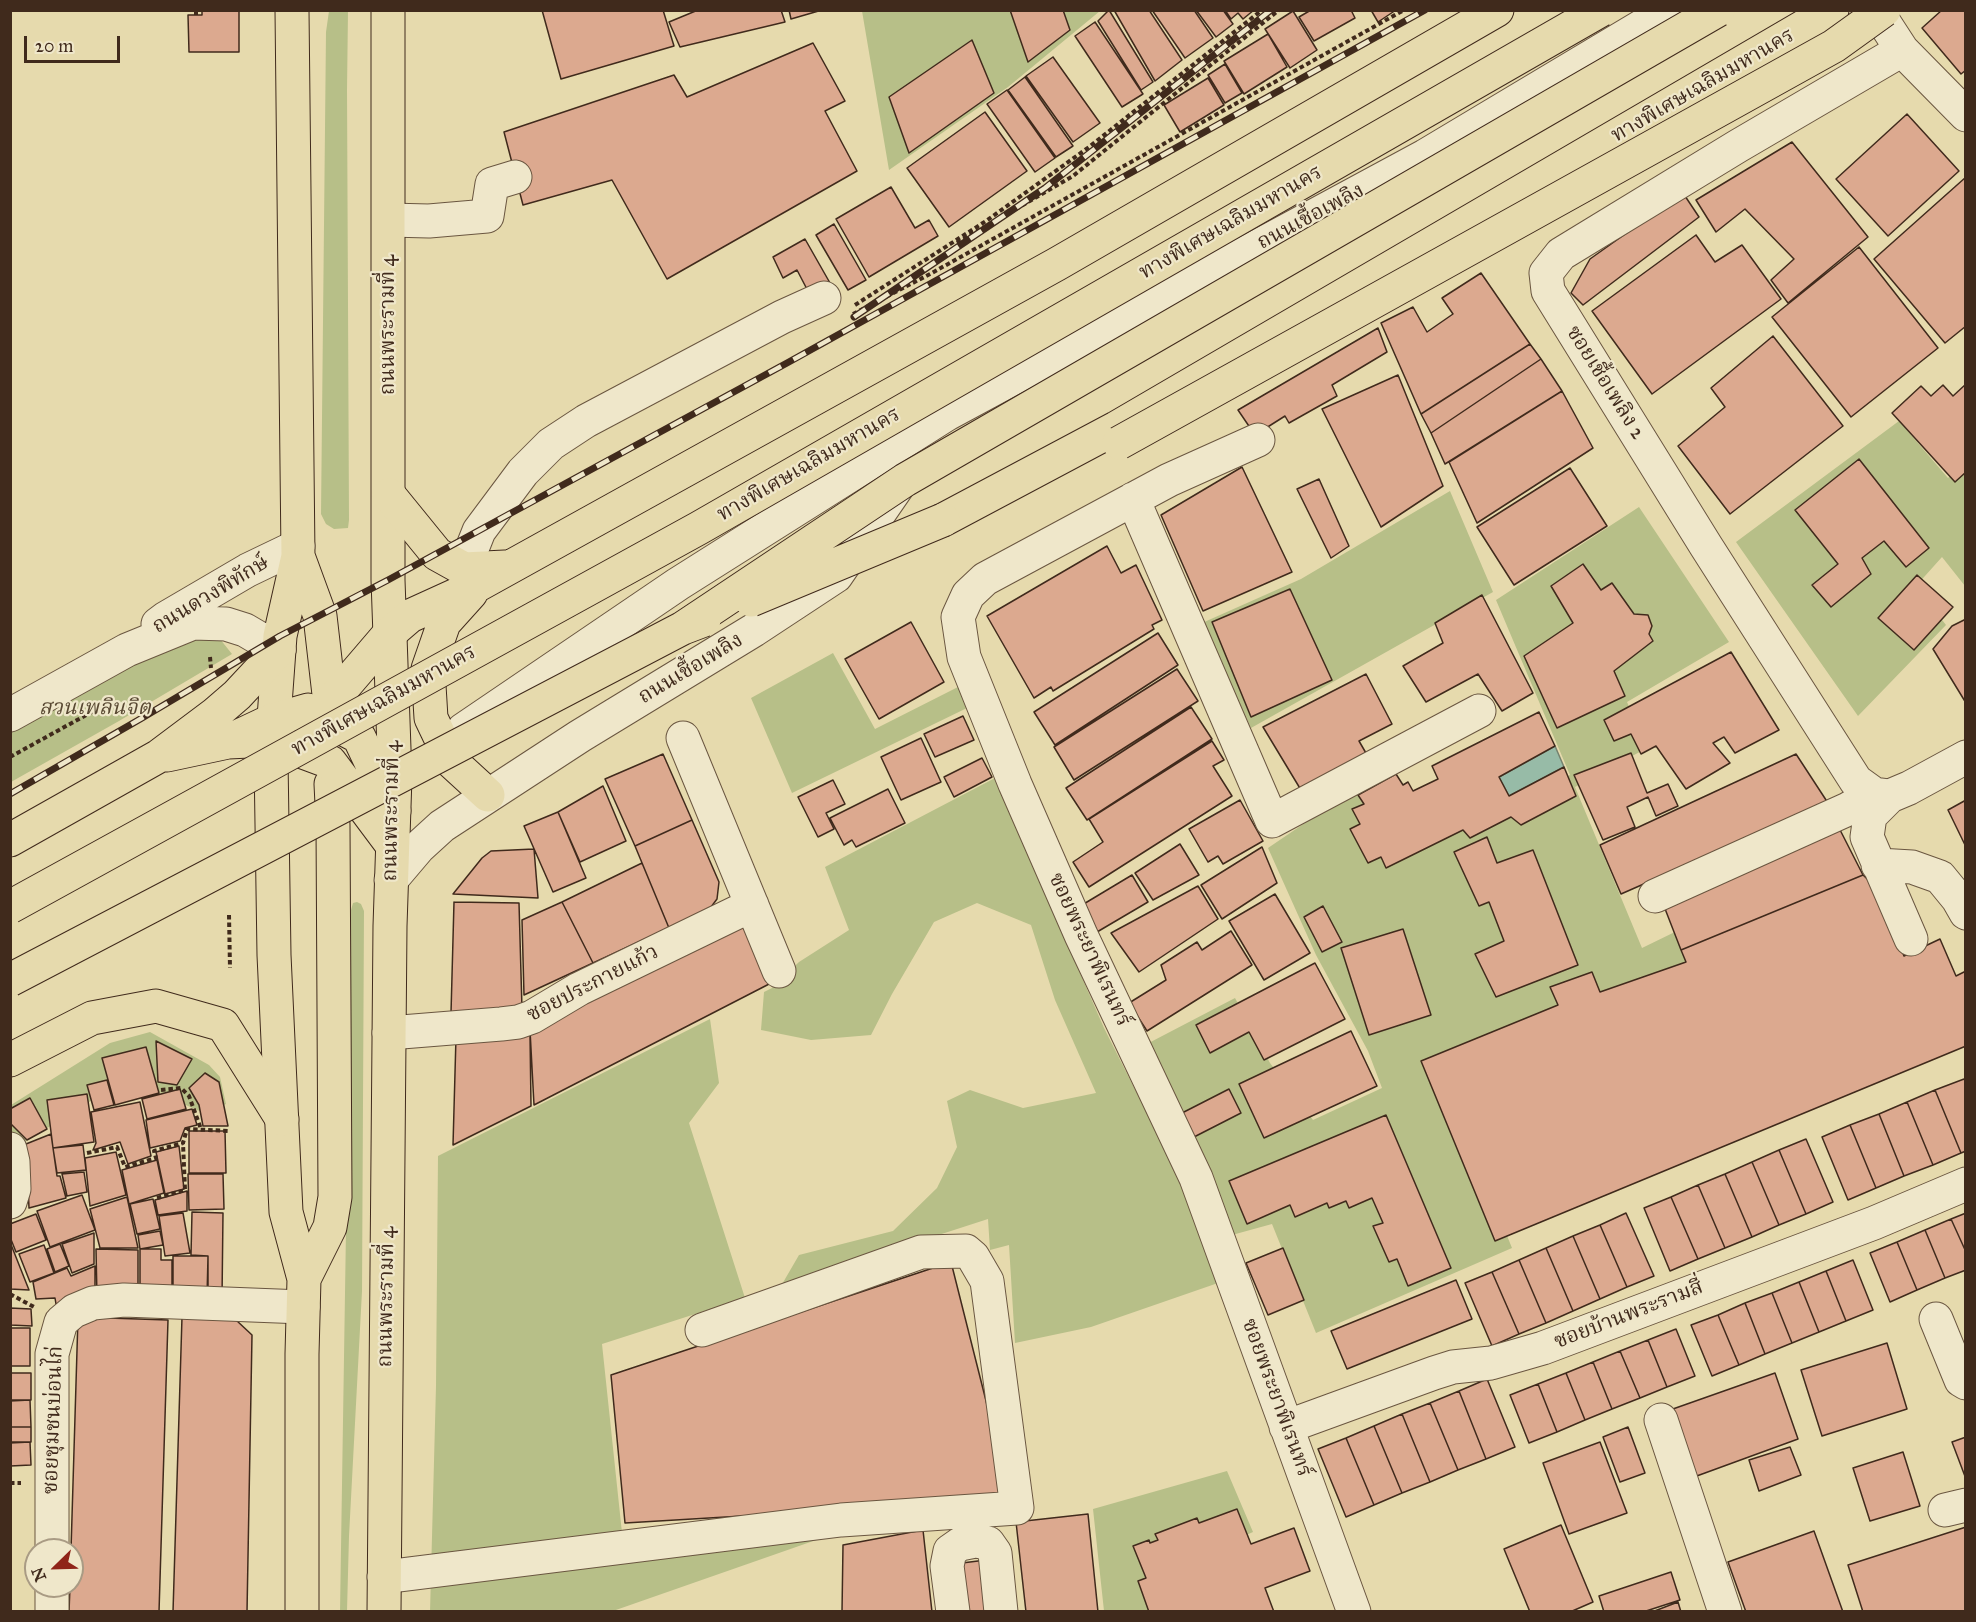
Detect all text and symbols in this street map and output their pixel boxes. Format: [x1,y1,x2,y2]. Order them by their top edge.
street label: ทางพิเศษเฉลิมมหานคร [1607,23,1799,149]
scale bar [27,24,123,62]
text: 20 m [35,35,73,57]
street label: ทางพิเศษเฉลิมมหานคร [1135,160,1327,286]
street label: ถนนเชื้อเพลิง [1253,178,1369,256]
street label: ถนนพระรามที่ 4 [376,255,402,395]
street label: ซอยเชื้อเพลิง 2 [1560,321,1650,445]
street label: ทางพิเศษเฉลิมมหานคร [713,402,905,528]
street label: ถนนดวงพิทักษ์ [148,550,274,640]
street label: ถนนเชื้อเพลิง [634,628,748,710]
street label: ทางพิเศษเฉลิมมหานคร [287,640,481,762]
park label: สวนเพลินจิต [39,696,151,722]
street label: ถนนพระรามที่ 4 [378,740,406,882]
street label: ซอยพระยาพิเรนทร์ [1042,869,1136,1031]
street label: ซอยประกายแก้ว [523,940,663,1028]
street label: ถนนพระรามที่ 4 [373,1226,401,1368]
street label: ซอยบ้านพระรามสี่ [1551,1275,1707,1355]
street label: ซอยพระยาพิเรนทร์ [1236,1315,1316,1481]
street label: ซอยชุมชนบ่อนไก่ [39,1345,69,1495]
north arrow [24,1538,84,1598]
text: N [27,1564,50,1584]

